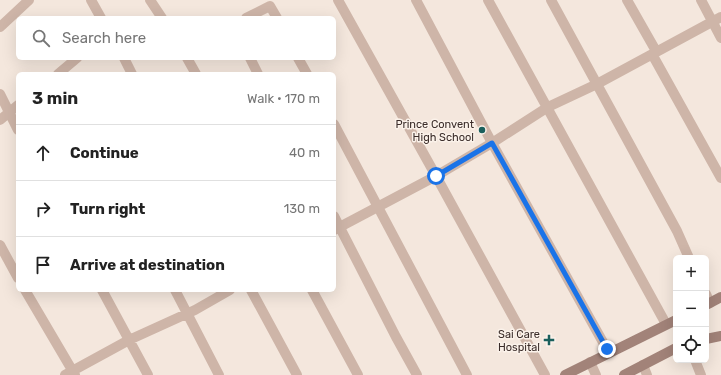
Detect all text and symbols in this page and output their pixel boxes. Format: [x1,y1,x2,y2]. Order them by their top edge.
search box [16,16,336,60]
icon: search [30,27,52,49]
text: Search here [62,29,146,47]
text: 3 min [32,88,78,108]
text: Walk · 170 m [247,91,320,106]
place label: Prince Convent High School [395,118,475,144]
marker: Prince Convent High School [477,125,487,135]
icon: ahead [32,142,54,164]
text: Continue [70,144,139,162]
text: 40 m [289,145,320,160]
route start [427,167,445,185]
icon: right [32,198,54,220]
text: Turn right [70,200,145,218]
text: 130 m [284,201,320,216]
icon: arrive [32,254,54,276]
map controls [673,255,709,363]
button: + [673,255,709,291]
text: Arrive at destination [70,256,225,274]
button: − [673,291,709,327]
button: locate [673,327,709,363]
place label: Sai Care Hospital [498,328,540,354]
marker: Sai Care Hospital [543,334,555,346]
route end [598,340,616,358]

